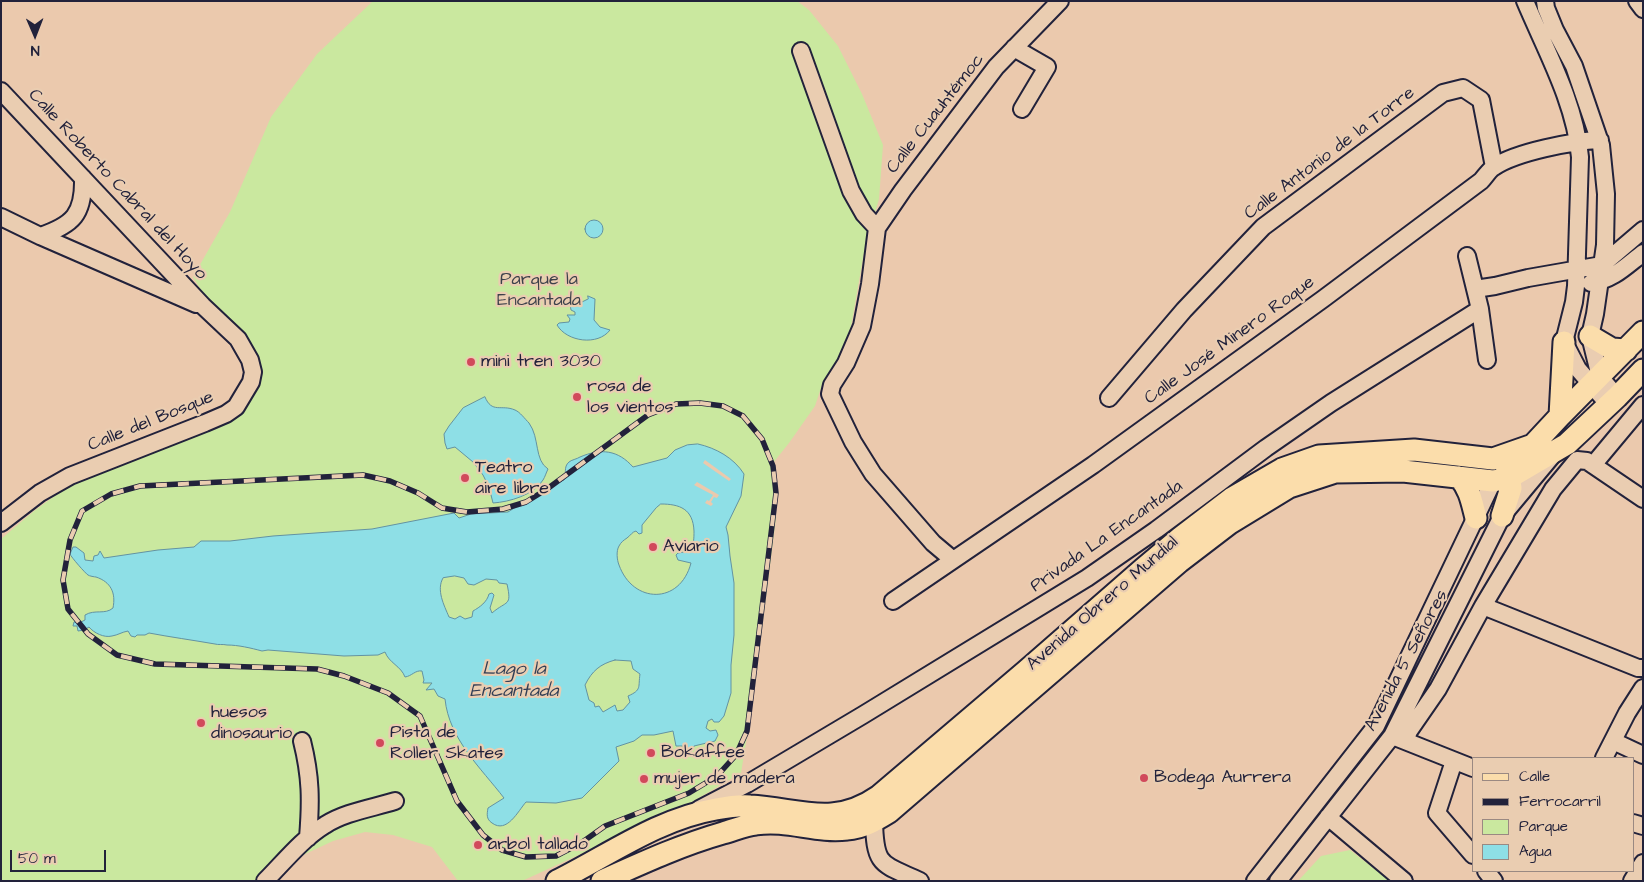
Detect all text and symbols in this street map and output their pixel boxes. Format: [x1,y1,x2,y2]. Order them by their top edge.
north arrow [10,10,60,60]
text: N [31,40,40,60]
street label: Calle Cuauhtémoc [883,50,989,178]
street label: Calle Antonio de la Torre [1241,83,1419,225]
street label: Calle Roberto Cabral del Hoyo [23,85,211,285]
park label: Parque la Encantada [497,269,581,312]
street label: Calle José Minero Roque [1141,272,1319,410]
place label: mini tren 3030 [481,351,601,373]
marker: mini tren 3030 [465,356,477,368]
place label: rosa de los vientos [587,376,673,418]
street label: Calle del Bosque [85,387,217,457]
marker: rosa de los vientos [571,391,583,403]
place label: Teatro aire libre [475,457,549,499]
marker: Teatro aire libre [459,472,471,484]
street label: Privada La Encantada [1027,476,1187,598]
street label: Avenida Obrero Mundial [1023,532,1183,676]
place label: Aviario [663,536,719,558]
marker: Aviario [647,541,659,553]
street label: Avenida 5 Señores [1361,587,1453,735]
water label: Lago la Encantada [470,659,558,703]
place label: huesos dinosaurio [211,702,292,744]
marker: huesos dinosaurio [195,717,207,729]
place label: Pista de Roller Skates [390,722,503,764]
marker: Pista de Roller Skates [374,737,386,749]
place label: Bokaffee [661,742,745,764]
marker: Bokaffee [645,747,657,759]
legend [1472,757,1634,872]
text: Calle [1519,766,1550,787]
place label: Bodega Aurrera [1154,767,1291,789]
place label: mujer de madera [654,768,795,790]
marker: Bodega Aurrera [1138,772,1150,784]
marker: mujer de madera [638,773,650,785]
text: Ferrocarril [1519,791,1601,812]
text: Parque [1519,816,1568,837]
place label: arbol tallado [488,834,588,856]
marker: arbol tallado [472,839,484,851]
scale bar [12,840,109,872]
text: Agua [1519,841,1552,862]
text: 50 m [18,848,56,869]

